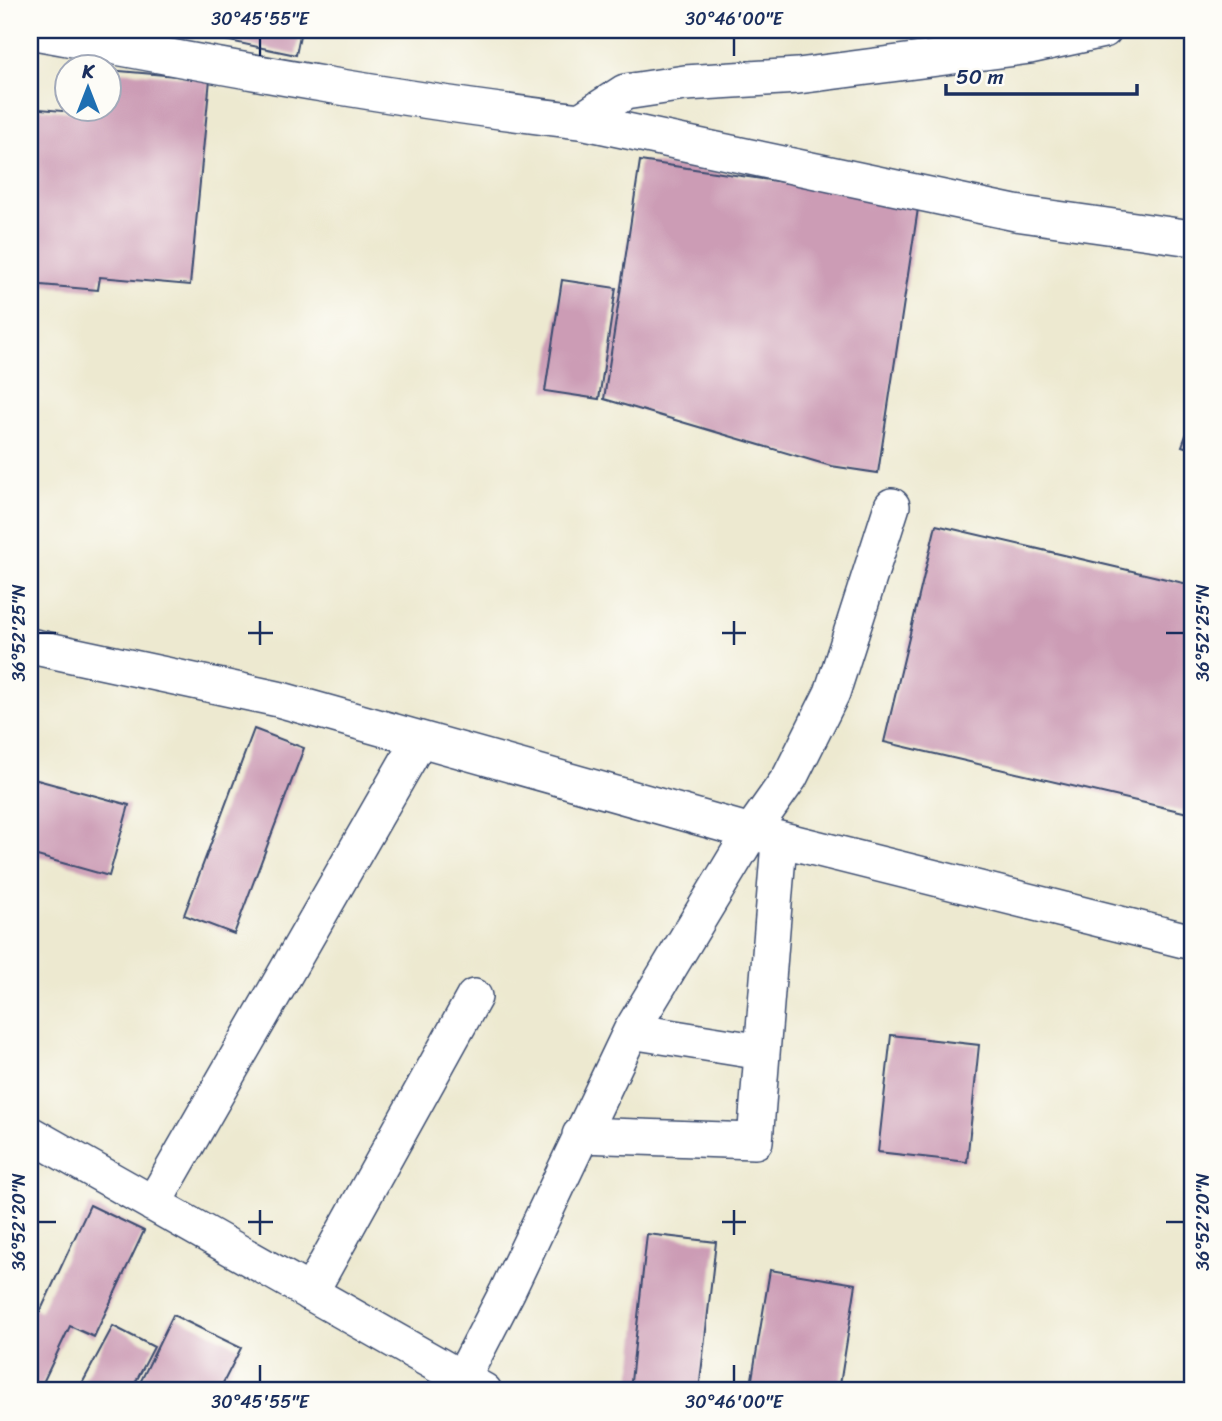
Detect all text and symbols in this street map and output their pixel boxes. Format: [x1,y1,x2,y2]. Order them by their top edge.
text: 30°45'55"E [211,3,310,35]
text: 30°46'00"E [685,3,784,35]
north arrow [52,52,122,122]
scale bar [946,52,1136,96]
text: K [81,55,95,88]
text: 50 m [956,58,1004,96]
text: 36°52'25"N [3,584,35,682]
text: 36°52'25"N [1187,584,1219,682]
text: 36°52'20"N [3,1173,35,1271]
text: 36°52'20"N [1187,1173,1219,1271]
text: 30°45'55"E [211,1386,310,1418]
text: 30°46'00"E [685,1386,784,1418]

